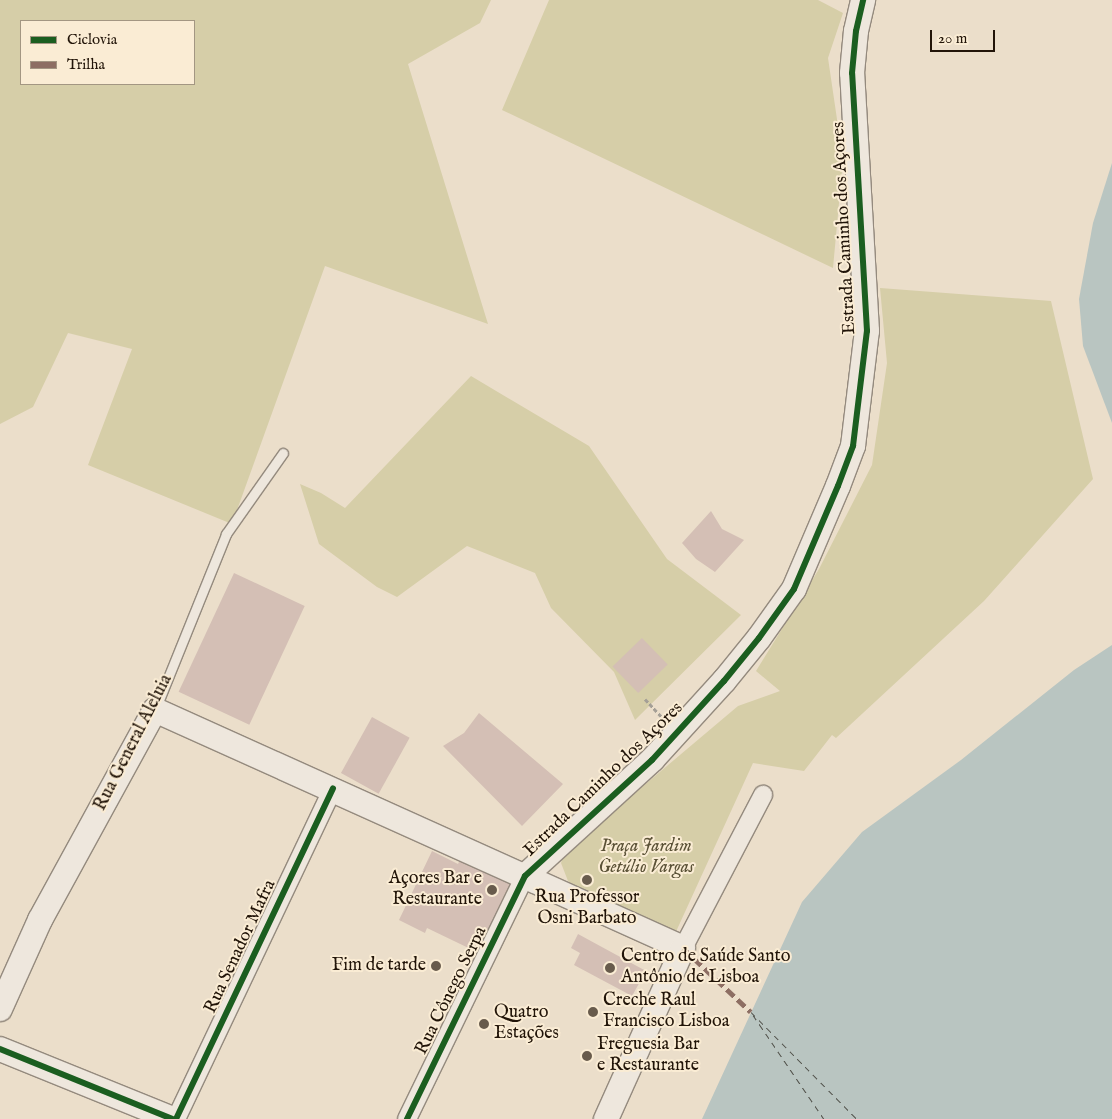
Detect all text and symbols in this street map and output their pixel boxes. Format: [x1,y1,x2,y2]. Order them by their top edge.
legend [20,20,195,85]
scale bar [932,20,997,52]
text: 20 m [938,29,967,48]
text: Ciclovia [67,30,117,49]
text: Trilha [67,55,105,74]
street label: Estrada Caminho dos Açores [829,121,861,335]
street label: Rua General Aleluia [90,671,178,815]
street label: Estrada Caminho dos Açores [520,698,688,862]
park label: Praça Jardim Getúlio Vargas [598,837,694,880]
place label: Açores Bar e Restaurante [389,869,482,912]
marker: Rua Professor Osni Barbato [581,874,593,886]
street label: Rua Senador Mafra [201,877,281,1017]
marker: Açores Bar e Restaurante [486,884,498,896]
place label: Rua Professor Osni Barbato [535,888,639,931]
street label: Rua Cônego Serpa [412,923,492,1059]
place label: Centro de Saúde Santo Antônio de Lisboa [621,947,790,990]
place label: Fim de tarde [332,955,426,977]
marker: Fim de tarde [430,960,442,972]
marker: Centro de Saúde Santo Antônio de Lisboa [603,961,617,975]
place label: Creche Raul Francisco Lisboa [603,991,729,1034]
place label: Quatro Estações [494,1003,559,1046]
marker: Creche Raul Francisco Lisboa [587,1006,599,1018]
marker: Quatro Estações [478,1018,490,1030]
place label: Freguesia Bar e Restaurante [597,1035,700,1078]
marker: Freguesia Bar e Restaurante [581,1050,593,1062]

